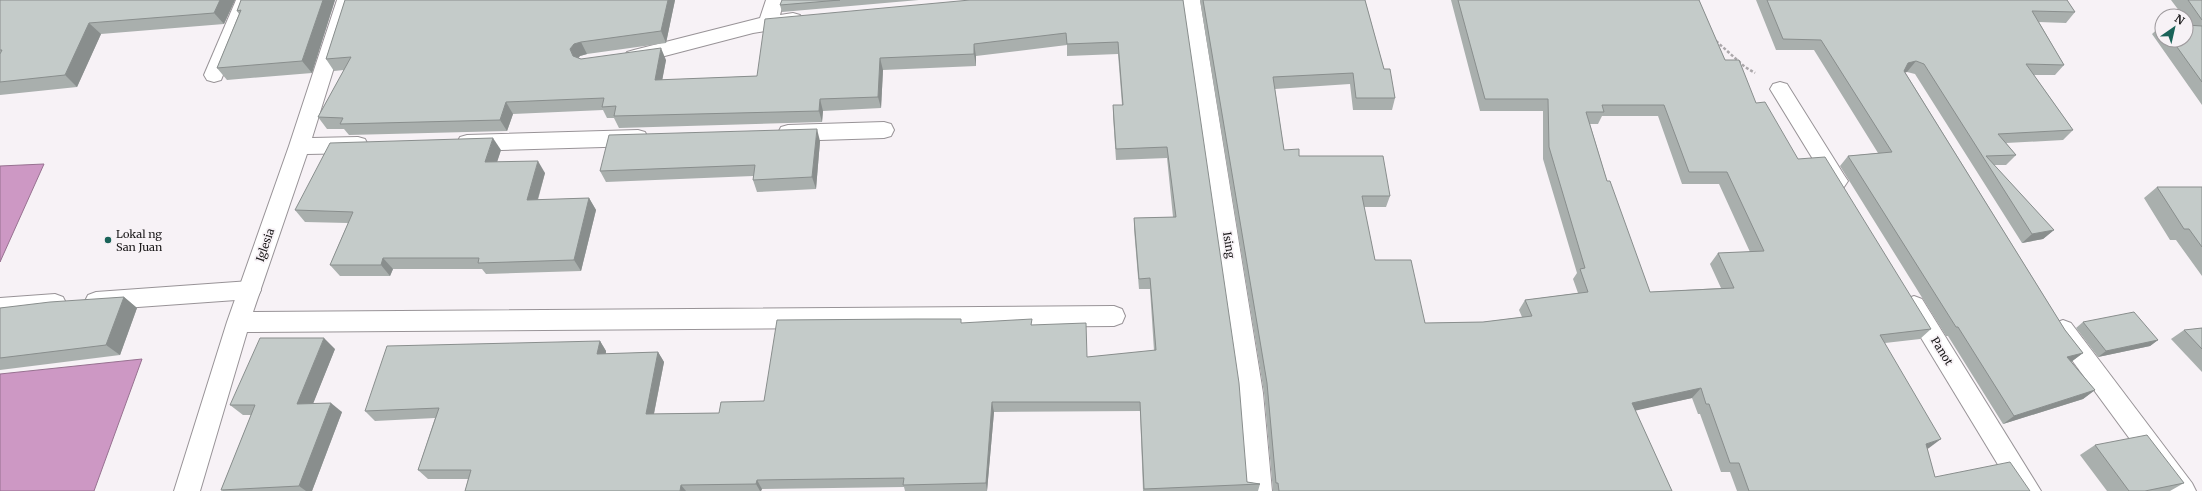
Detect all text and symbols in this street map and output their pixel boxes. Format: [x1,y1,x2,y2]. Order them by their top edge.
north arrow [2154,8,2194,48]
text: N [2172,11,2187,28]
street label: Iglesia [253,226,277,264]
place label: Lokal ng San Juan [116,227,163,254]
street label: Ising [1220,231,1238,260]
marker: Lokal ng San Juan [103,235,113,245]
street label: Panot [1928,334,1956,368]

